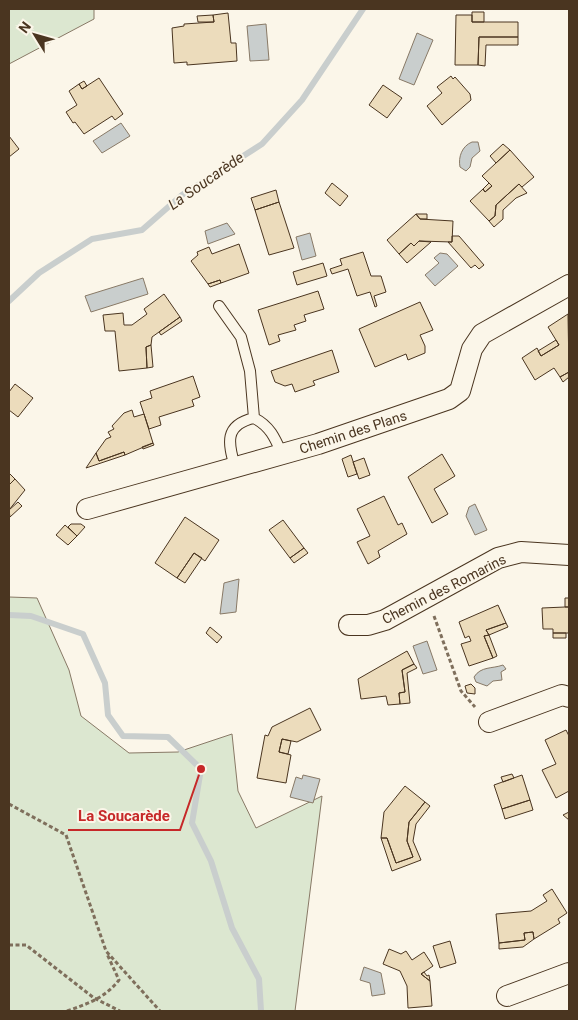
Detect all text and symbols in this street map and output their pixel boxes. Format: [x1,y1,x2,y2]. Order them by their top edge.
north arrow [10,10,60,60]
text: N [15,18,34,36]
water label: La Soucarède [165,148,248,214]
street label: Chemin des Plans [297,407,409,457]
street label: Chemin des Romarins [379,551,509,627]
callout: La Soucarède [68,800,180,830]
text: La Soucarède [78,807,170,825]

